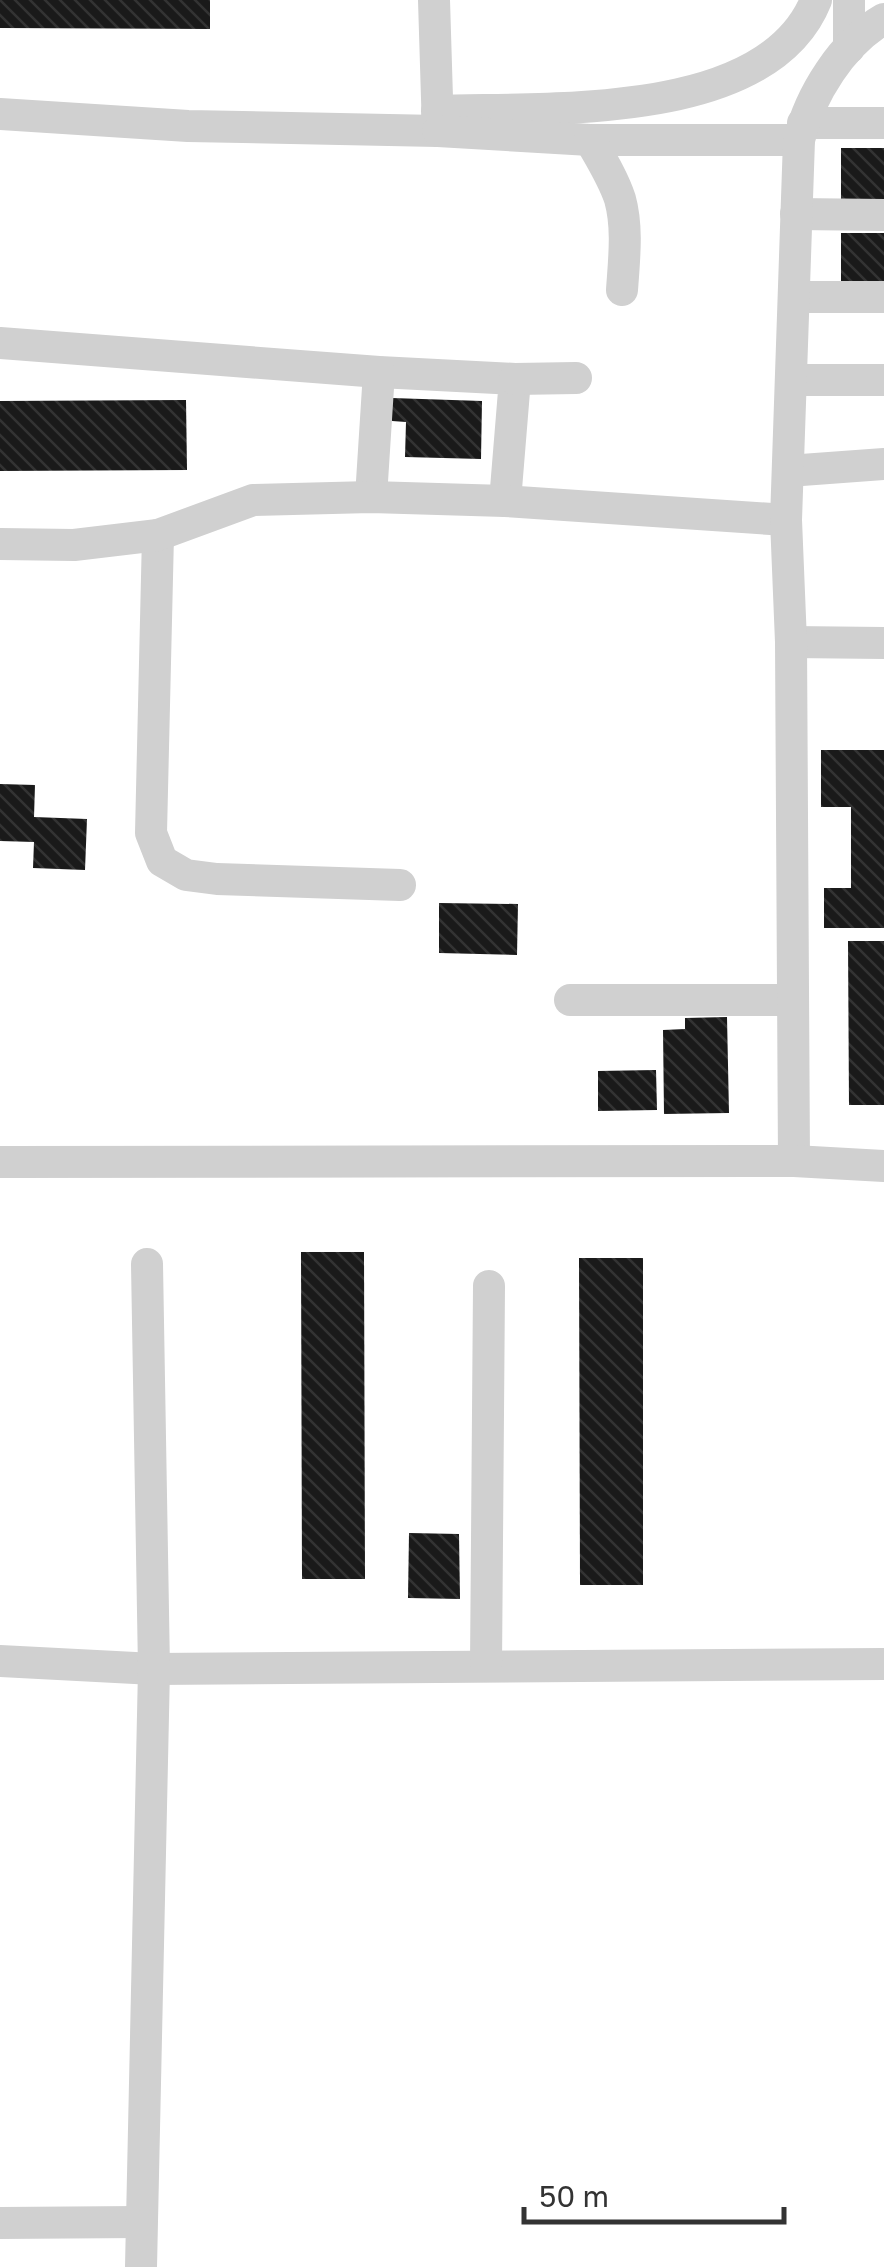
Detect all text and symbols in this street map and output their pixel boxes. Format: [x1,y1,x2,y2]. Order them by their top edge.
scale bar [524,2162,784,2224]
text: 50 m [539,2178,609,2214]

